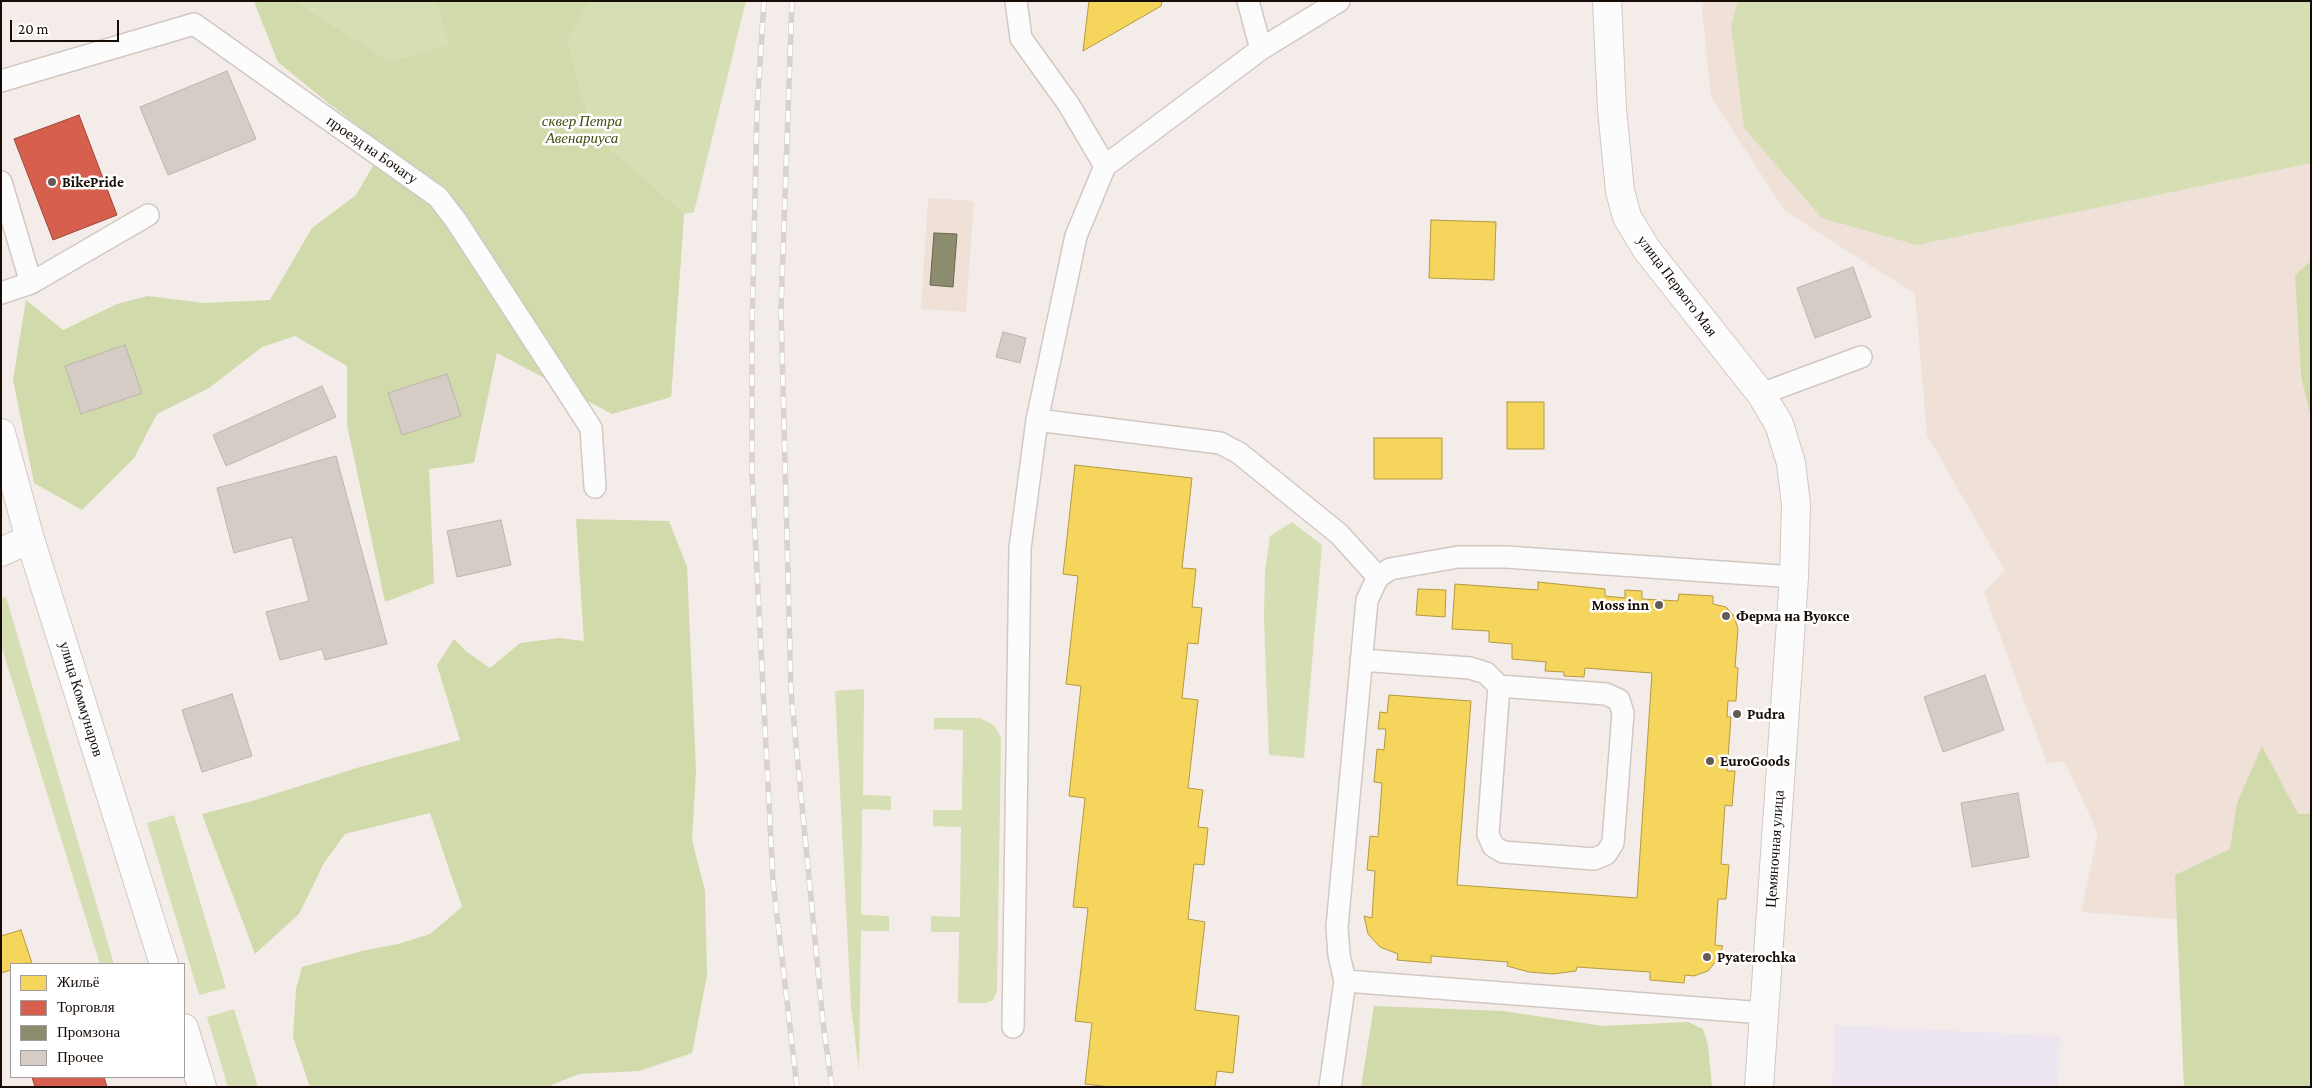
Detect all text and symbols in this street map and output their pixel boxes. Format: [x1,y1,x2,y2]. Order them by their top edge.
scale bar [12,10,121,42]
text: 20 m [18,21,49,37]
street label: проезд на Бочагу [323,112,421,188]
park label: сквер Петра Авенариуса [542,112,622,147]
place label: BikePride [62,173,124,191]
marker: BikePride [46,176,58,188]
street label: улица Первого Мая [1633,232,1721,340]
place label: Moss inn [1591,596,1649,614]
marker: Moss inn [1653,599,1665,611]
place label: Ферма на Вуоксе [1736,607,1849,625]
marker: Ферма на Вуоксе [1720,610,1732,622]
street label: улица Коммунаров [55,639,107,759]
place label: Pudra [1747,705,1785,723]
marker: Pudra [1731,708,1743,720]
place label: EuroGoods [1720,752,1790,770]
marker: EuroGoods [1704,755,1716,767]
street label: Цемяночная улица [1762,790,1788,908]
place label: Pyaterochka [1717,948,1796,966]
marker: Pyaterochka [1701,951,1713,963]
legend [10,963,185,1078]
text: Жильё [57,974,99,990]
text: Торговля [57,999,115,1015]
text: Промзона [57,1024,120,1040]
text: Прочее [57,1049,103,1065]

